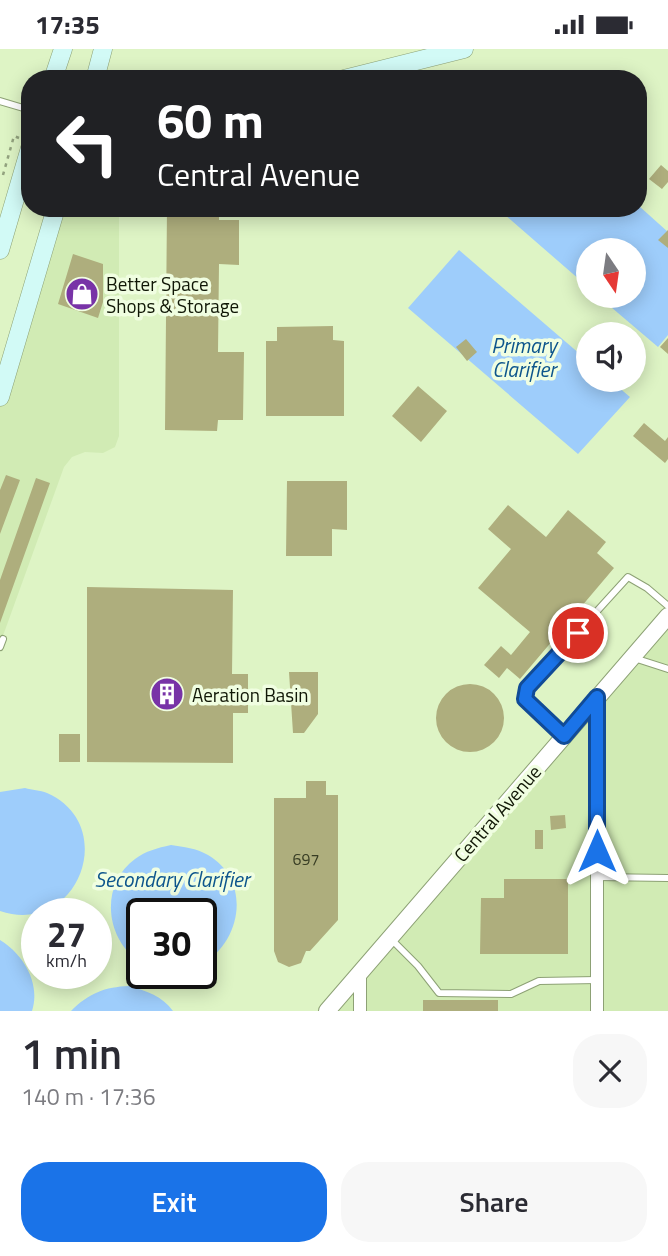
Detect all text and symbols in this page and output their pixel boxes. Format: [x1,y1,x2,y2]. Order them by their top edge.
text: 17:35 [35,5,100,44]
text: 60 m [157,82,264,157]
icon: left [42,98,133,189]
text: Central Avenue [157,150,360,198]
north arrow [576,238,646,308]
map controls [576,238,646,392]
place label: Better Space Shops & Storage [106,269,239,320]
shop icon: Better Space Shops & Storage [63,275,101,313]
button: sound [576,322,646,392]
water label: Primary Clarifier [491,329,559,385]
pin [548,603,608,663]
icon: arrive [559,614,597,652]
building icon: Aeration Basin [148,675,186,713]
place label: Aeration Basin [192,680,309,709]
street label: Central Avenue [446,758,548,868]
position arrow [560,814,634,888]
house number: 697 [293,847,319,871]
water label: Secondary Clarifier [95,863,252,895]
speed limit sign: 30 [126,898,217,989]
text: 27 [47,907,86,961]
text: km/h [46,947,87,974]
text: 1 min [21,1021,122,1085]
button: close [573,1034,647,1108]
text: 140 m · 17:36 [21,1079,156,1114]
button: Exit [21,1162,327,1242]
button: Share [341,1162,647,1242]

